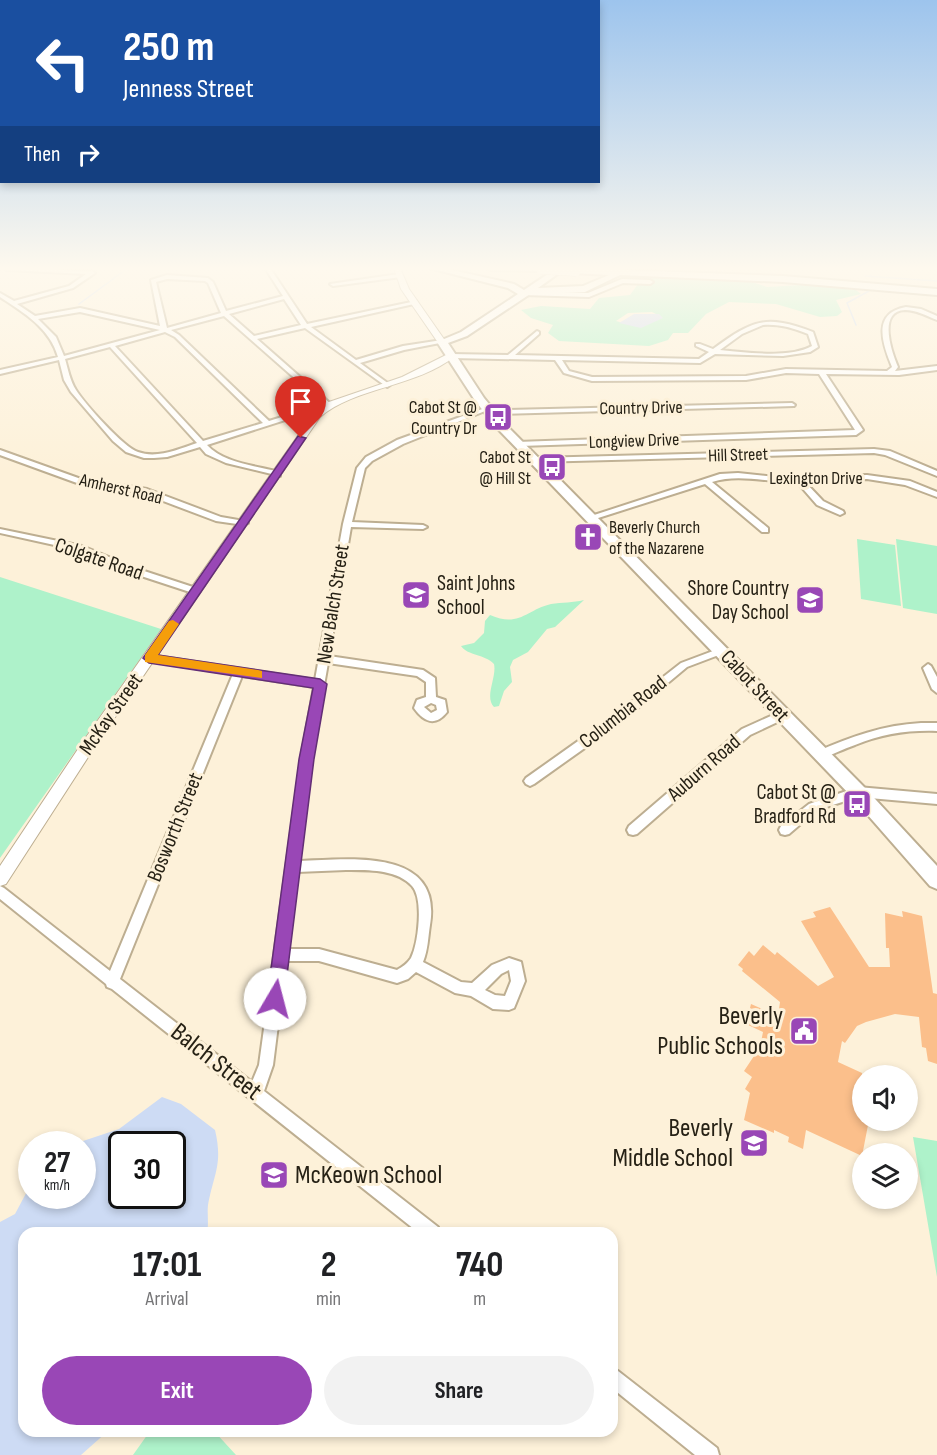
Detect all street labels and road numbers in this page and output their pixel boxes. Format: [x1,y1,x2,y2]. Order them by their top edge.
street label: Country Drive [599,397,683,419]
street label: Longview Drive [588,429,680,453]
street label: Hill Street [708,443,769,467]
street label: Lexington Drive [769,468,863,489]
street label: Amherst Road [77,469,164,509]
street label: Colgate Road [52,532,146,586]
street label: New Balch Street [311,542,355,666]
street label: Cabot Street [715,645,795,727]
street label: McKay Street [74,668,148,760]
street label: Columbia Road [574,670,672,754]
street label: Auburn Road [662,729,746,807]
street label: Bosworth Street [142,769,208,885]
street label: Balch Street [164,1017,268,1107]

